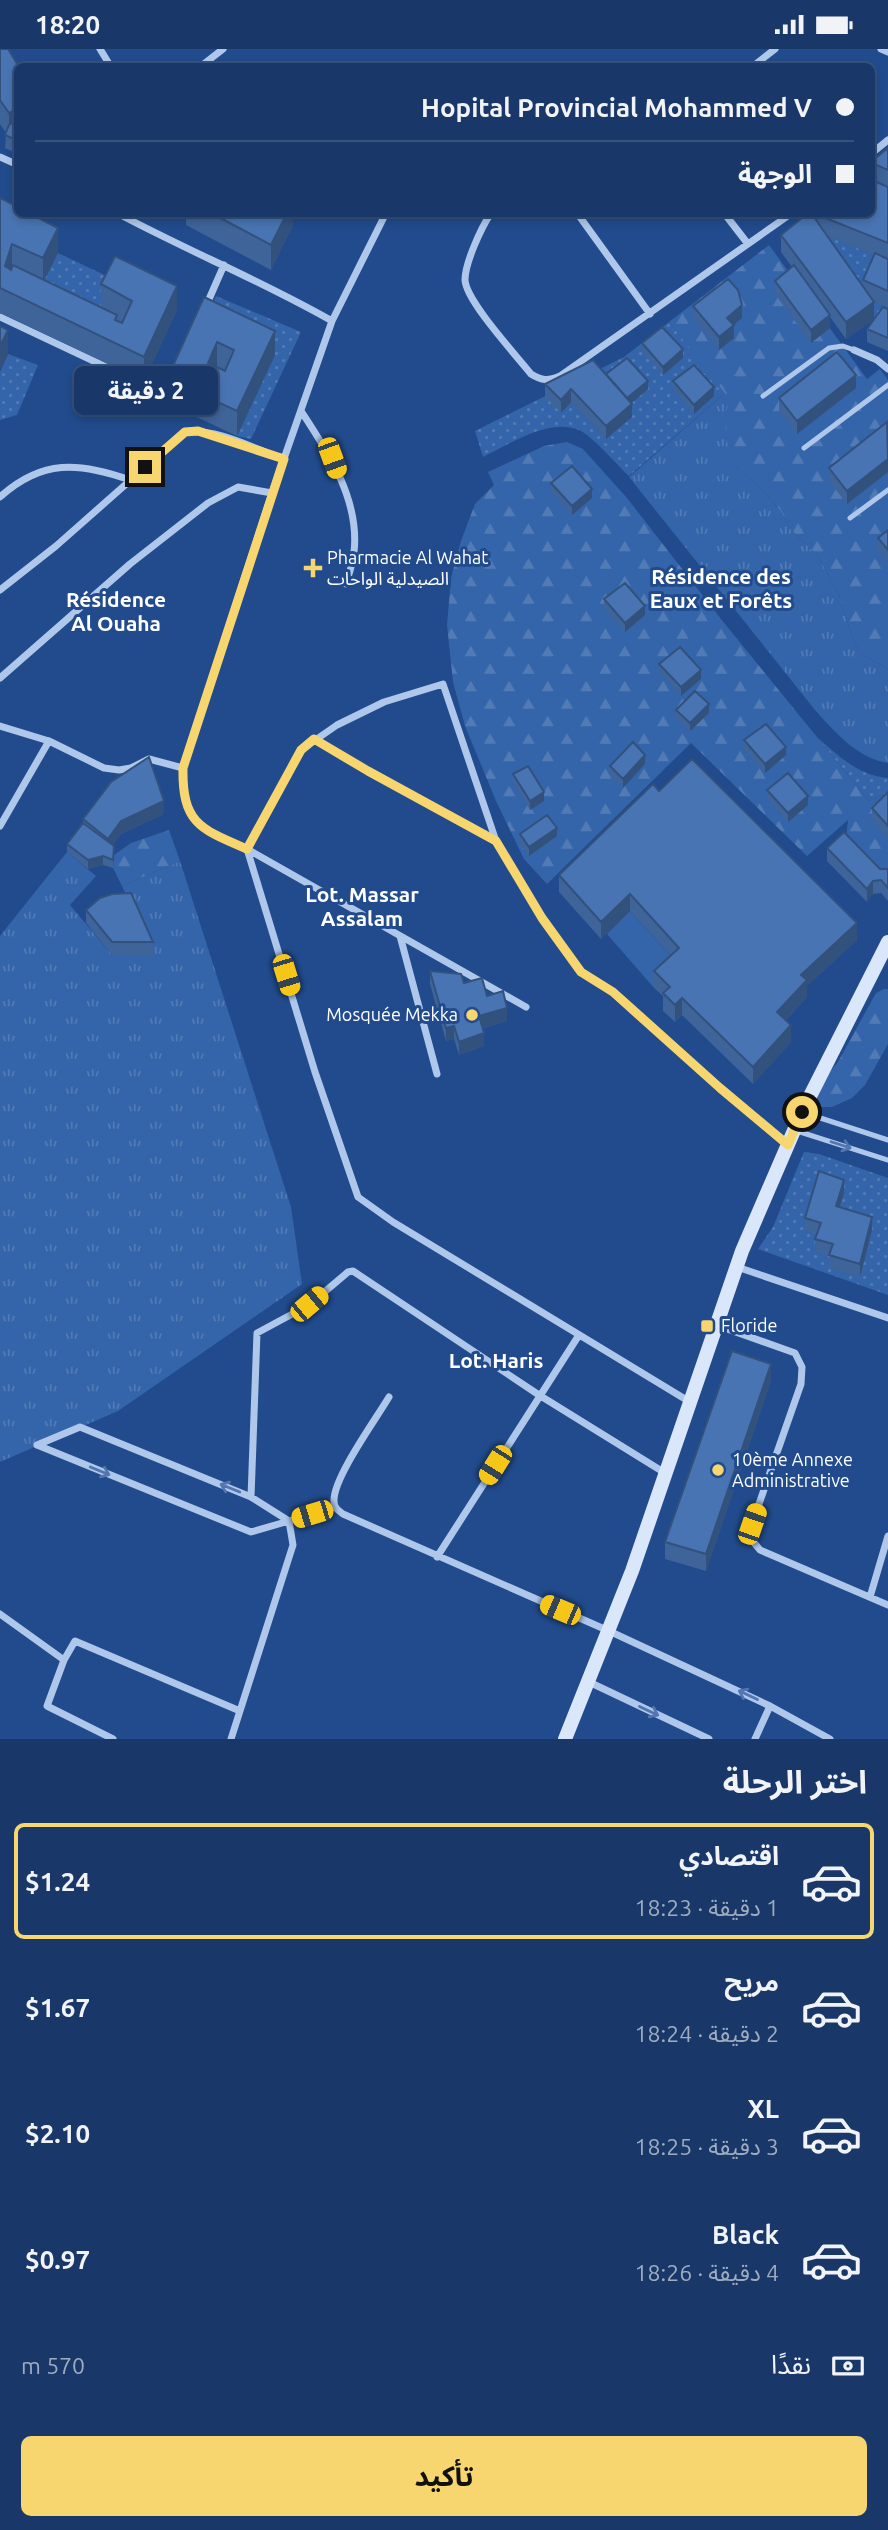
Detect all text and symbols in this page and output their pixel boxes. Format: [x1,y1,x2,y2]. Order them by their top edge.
text: 18:20 [35,10,100,39]
text: Hopital Provincial Mohammed V [421,93,812,122]
text: الوجهة [738,159,812,188]
callout: 2 دقيقة [73,365,217,415]
text: 2 دقيقة [108,378,184,403]
car [315,435,350,481]
route end [129,451,161,483]
place label: Pharmacie Al Wahat الصيدلية الواحات [327,547,488,590]
marker: Pharmacie Al Wahat الصيدلية الواحات [305,560,321,576]
district label: Résidence des Eaux et Forêts [650,564,792,612]
district label: Résidence Al Ouaha [66,587,166,635]
district label: Lot. Massar Assalam [305,882,419,930]
car [270,952,303,998]
place label: Mosquée Mekka [326,1004,458,1024]
marker: Mosquée Mekka [464,1007,480,1023]
route start [786,1096,818,1128]
one-way arrow [830,1139,852,1152]
car [287,1282,332,1326]
place label: Floride [721,1315,777,1335]
marker: Floride [699,1318,715,1334]
district label: Lot. Haris [449,1348,543,1372]
car [475,1442,516,1488]
place label: 10ème Annexe Administrative [732,1449,853,1490]
marker: 10ème Annexe Administrative [710,1462,726,1478]
one-way arrow [89,1465,110,1478]
one-way arrow [220,1481,241,1494]
car [289,1498,336,1530]
car [736,1501,769,1547]
car [537,1592,584,1628]
one-way arrow [738,1688,759,1701]
one-way arrow [638,1704,659,1718]
text: اختر الرحلة [723,1763,867,1799]
text: اقتصادي [679,1841,779,1870]
icon: car [800,1850,863,1913]
text: $1.24 [25,1867,90,1896]
text: 1 دقيقة · 18:23 [635,1895,779,1920]
text: مريح [724,1967,779,1996]
icon: car [800,1976,863,2039]
text: $1.67 [25,1993,90,2022]
text: 2 دقيقة · 18:24 [635,2021,779,2046]
text: XL [748,2094,779,2123]
icon: car [800,2102,863,2165]
text: $2.10 [25,2119,90,2148]
text: 3 دقيقة · 18:25 [635,2134,779,2159]
text: Black [712,2220,779,2249]
icon: car [800,2228,863,2291]
text: $0.97 [25,2245,90,2274]
text: 4 دقيقة · 18:26 [635,2260,779,2285]
icon: cash [829,2347,867,2385]
text: نقدًا [771,2350,811,2379]
text: 570 m [21,2353,85,2378]
button: تأكيد [21,2436,867,2516]

